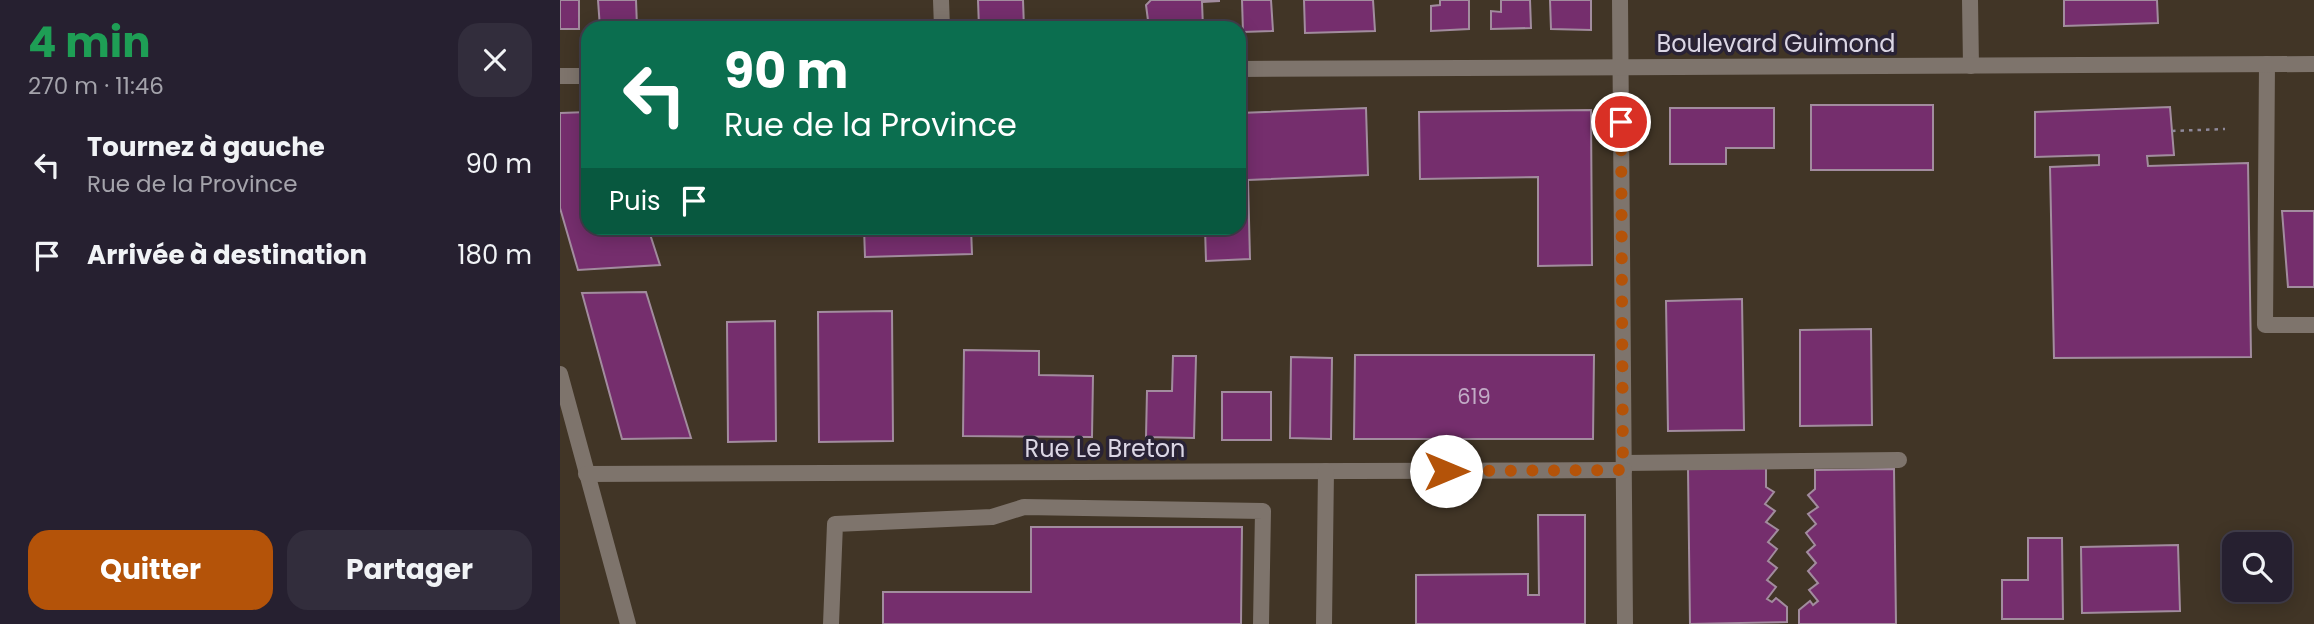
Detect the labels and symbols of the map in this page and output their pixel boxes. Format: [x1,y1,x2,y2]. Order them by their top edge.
street label: Boulevard Guimond [1656,27,1896,60]
pin [1591,92,1651,152]
house number: 619 [1457,382,1491,411]
street label: Rue Le Breton [1025,432,1185,465]
position arrow [1409,434,1483,508]

